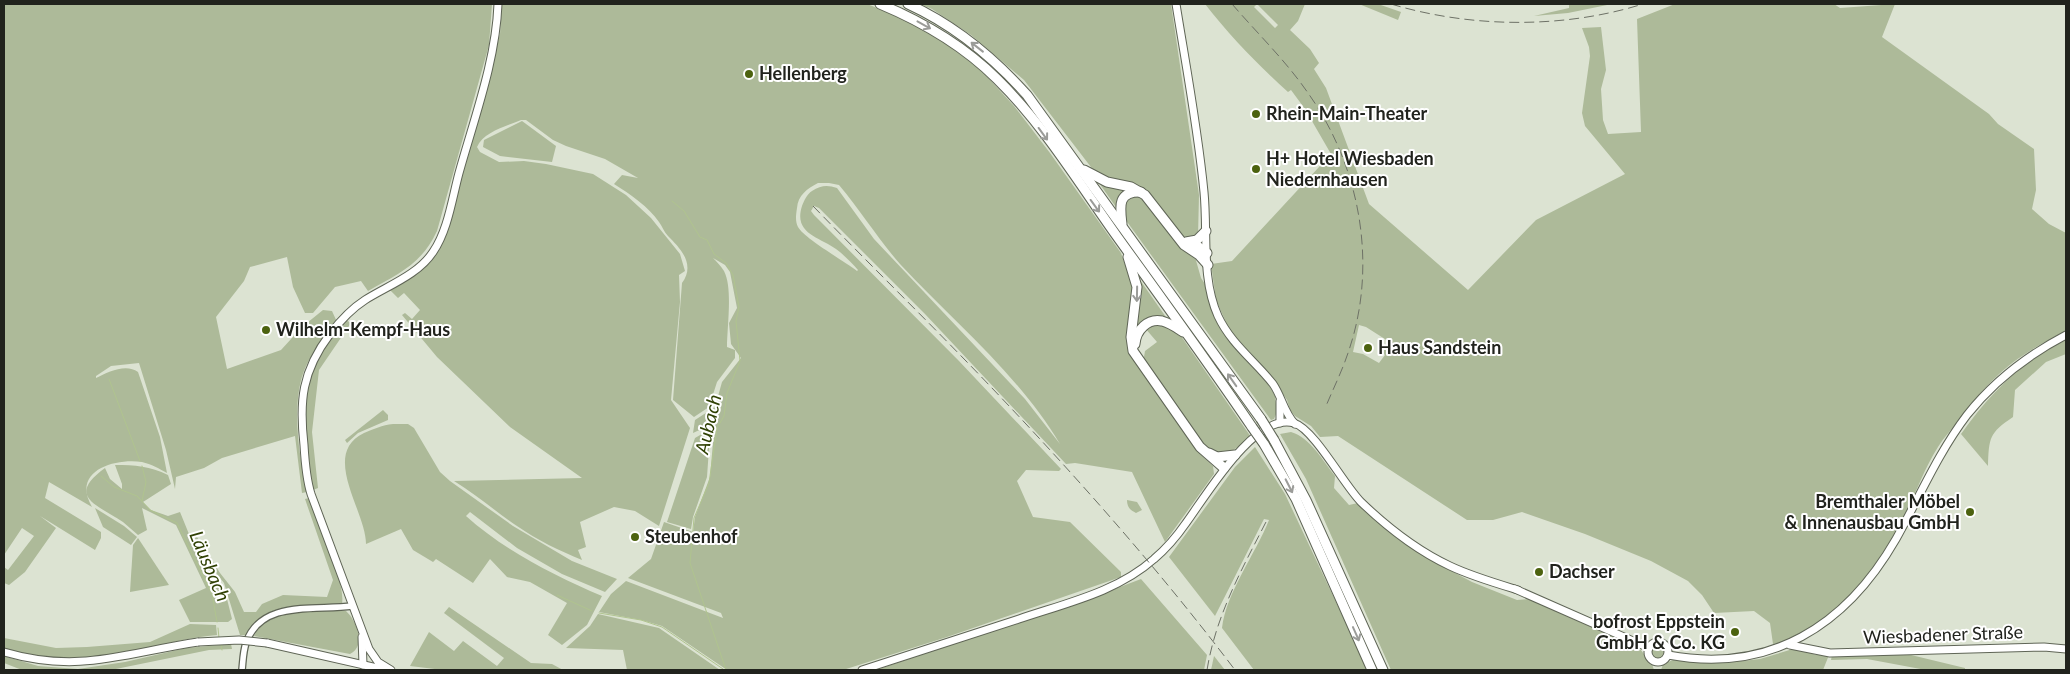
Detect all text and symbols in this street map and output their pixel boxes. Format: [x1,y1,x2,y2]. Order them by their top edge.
one-way arrow [916,20,931,30]
one-way arrow [970,42,984,52]
place label: Hellenberg [759,62,847,84]
marker: Hellenberg [743,68,755,80]
place label: Rhein-Main-Theater [1266,102,1428,124]
marker: Rhein-Main-Theater [1250,108,1262,120]
one-way arrow [1038,127,1048,141]
place label: H+ Hotel Wiesbaden Niedernhausen [1266,147,1434,190]
marker: H+ Hotel Wiesbaden Niedernhausen [1250,163,1262,175]
one-way arrow [1090,199,1100,213]
one-way arrow [1132,286,1141,302]
place label: Wilhelm-Kempf-Haus [276,318,450,340]
marker: Wilhelm-Kempf-Haus [260,324,272,336]
place label: Haus Sandstein [1378,336,1501,358]
marker: Haus Sandstein [1362,342,1374,354]
one-way arrow [1227,374,1238,387]
water label: Aubach [689,392,725,457]
one-way arrow [1285,478,1294,493]
place label: Bremthaler Möbel & Innenausbau GmbH [1784,490,1960,533]
marker: Bremthaler Möbel & Innenausbau GmbH [1964,506,1976,518]
place label: Steubenhof [645,525,738,547]
water label: Läusbach [185,527,236,605]
marker: Steubenhof [629,531,641,543]
place label: Dachser [1549,560,1615,582]
marker: Dachser [1533,566,1545,578]
place label: bofrost Eppstein GmbH & Co. KG [1593,610,1725,653]
street label: Wiesbadener Straße [1863,620,2023,648]
one-way arrow [1352,626,1361,641]
marker: bofrost Eppstein GmbH & Co. KG [1729,626,1741,638]

